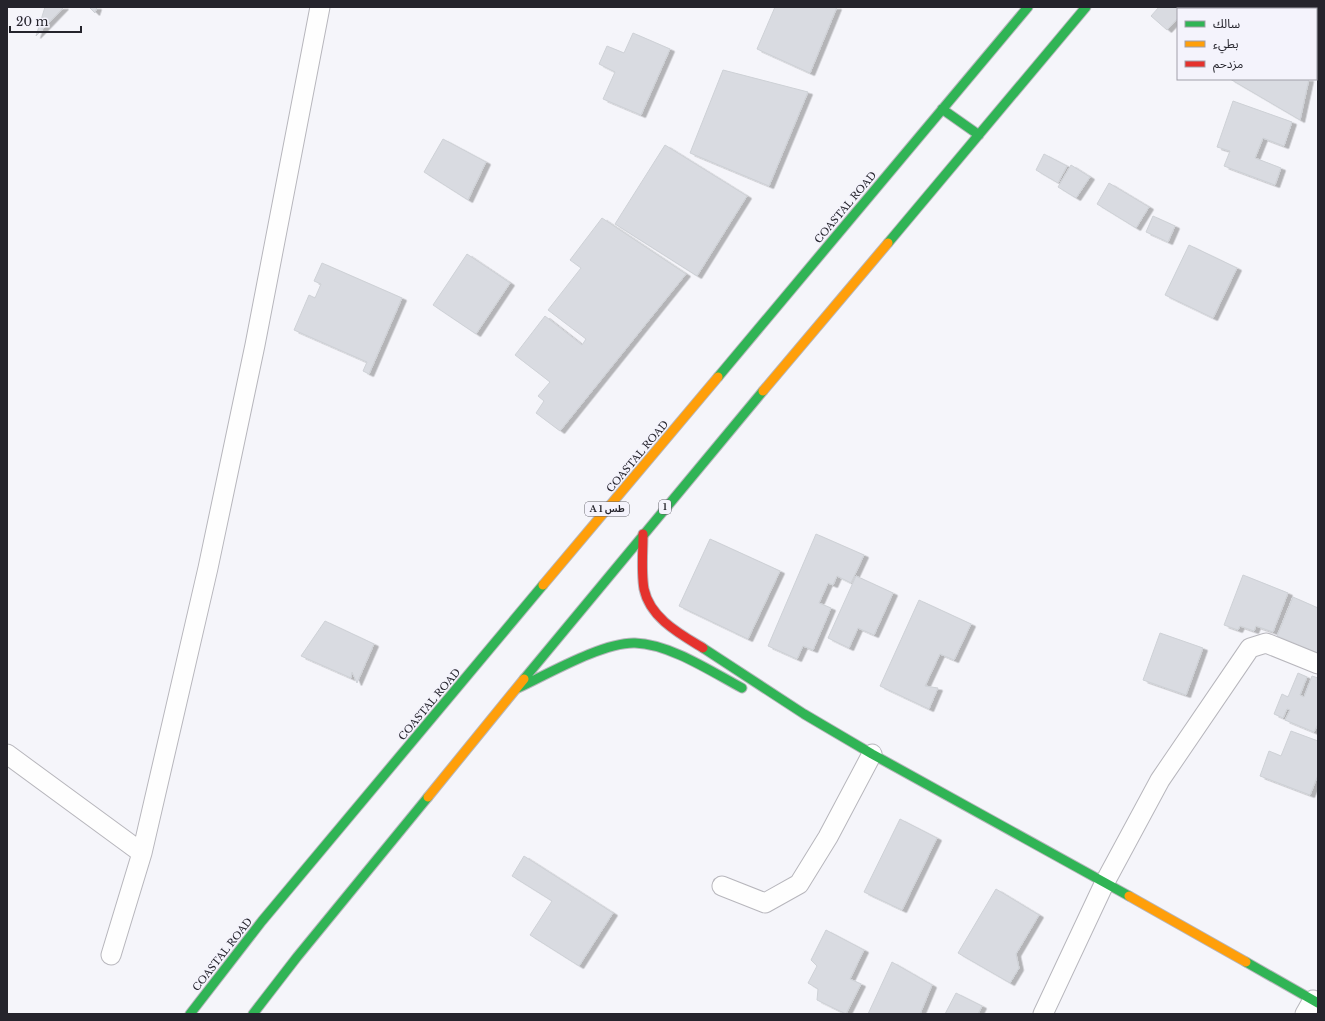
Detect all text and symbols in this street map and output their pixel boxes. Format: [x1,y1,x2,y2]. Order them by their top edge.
scale bar [10,8,81,34]
legend [1177,8,1317,80]
text: 20 m [16,14,48,29]
text: سالك [1213,16,1240,31]
text: بطيء [1213,36,1239,54]
text: مزدحم [1213,56,1243,73]
street label: COASTAL ROAD [812,169,879,246]
street label: COASTAL ROAD [604,418,671,495]
road number: 1 [659,500,671,514]
road number: A 1 طس [585,502,629,516]
street label: COASTAL ROAD [396,666,463,743]
street label: COASTAL ROAD [190,915,255,994]

